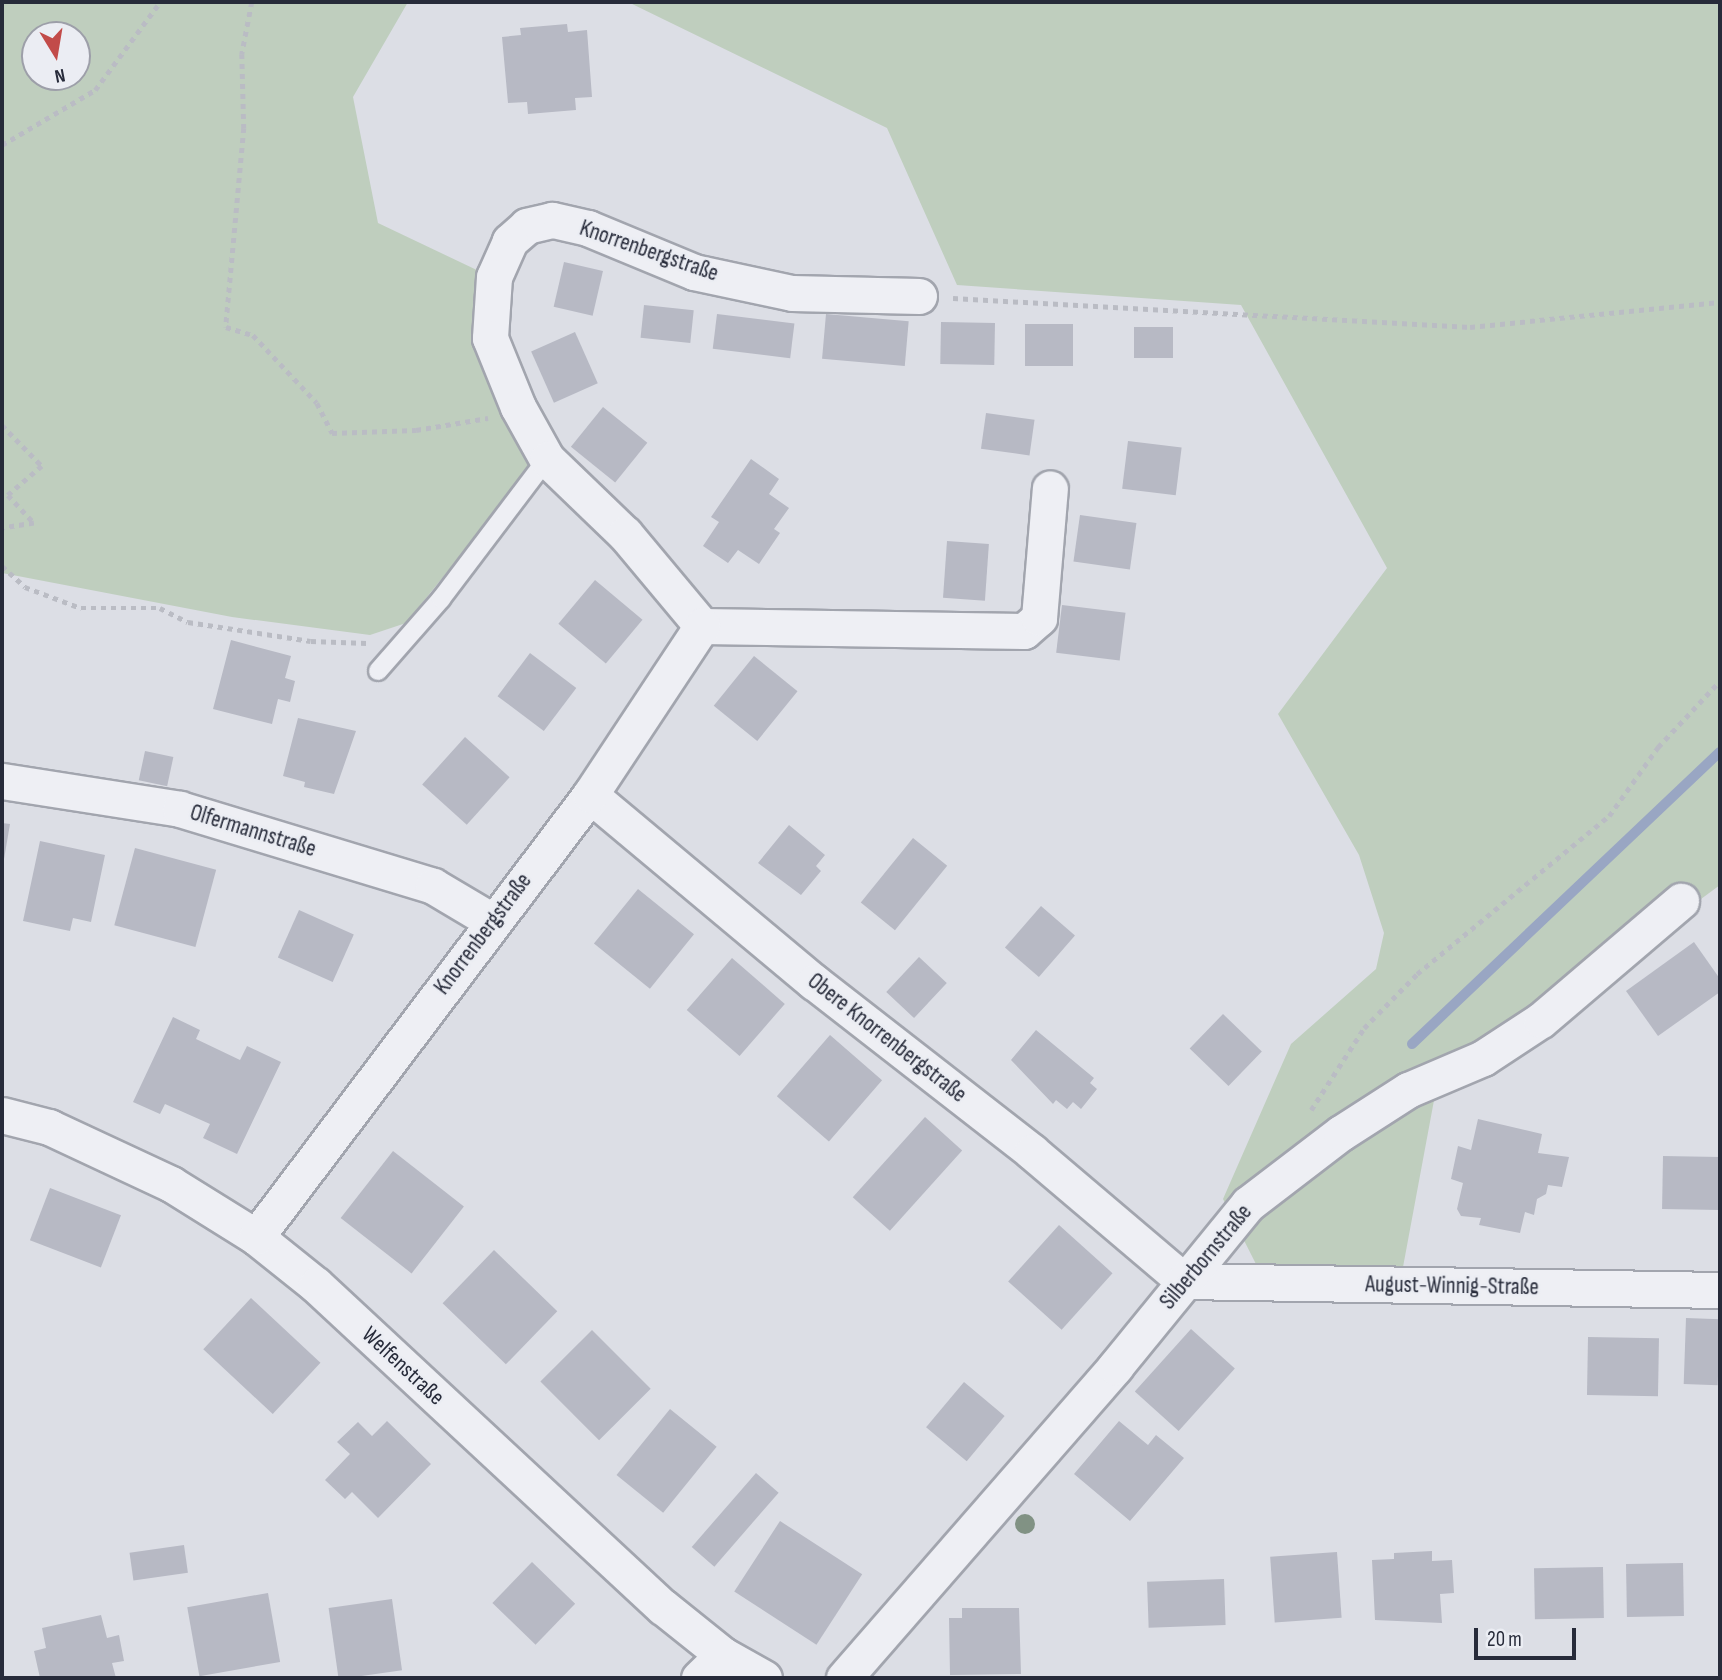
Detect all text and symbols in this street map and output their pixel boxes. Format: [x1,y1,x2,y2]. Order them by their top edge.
north arrow [21,21,91,91]
text: N [53,63,67,87]
street label: Knorrenbergstraße [576,214,722,288]
street label: Olfermannstraße [187,799,319,863]
street label: Knorrenbergstraße [428,868,538,1000]
street label: Obere Knorrenbergstraße [802,967,972,1109]
street label: Silberbornstraße [1154,1199,1258,1315]
street label: August-Winnig-Straße [1365,1271,1539,1301]
street label: Welfenstraße [356,1321,450,1411]
scale bar [1477,1614,1578,1658]
text: 20 m [1487,1627,1522,1652]

